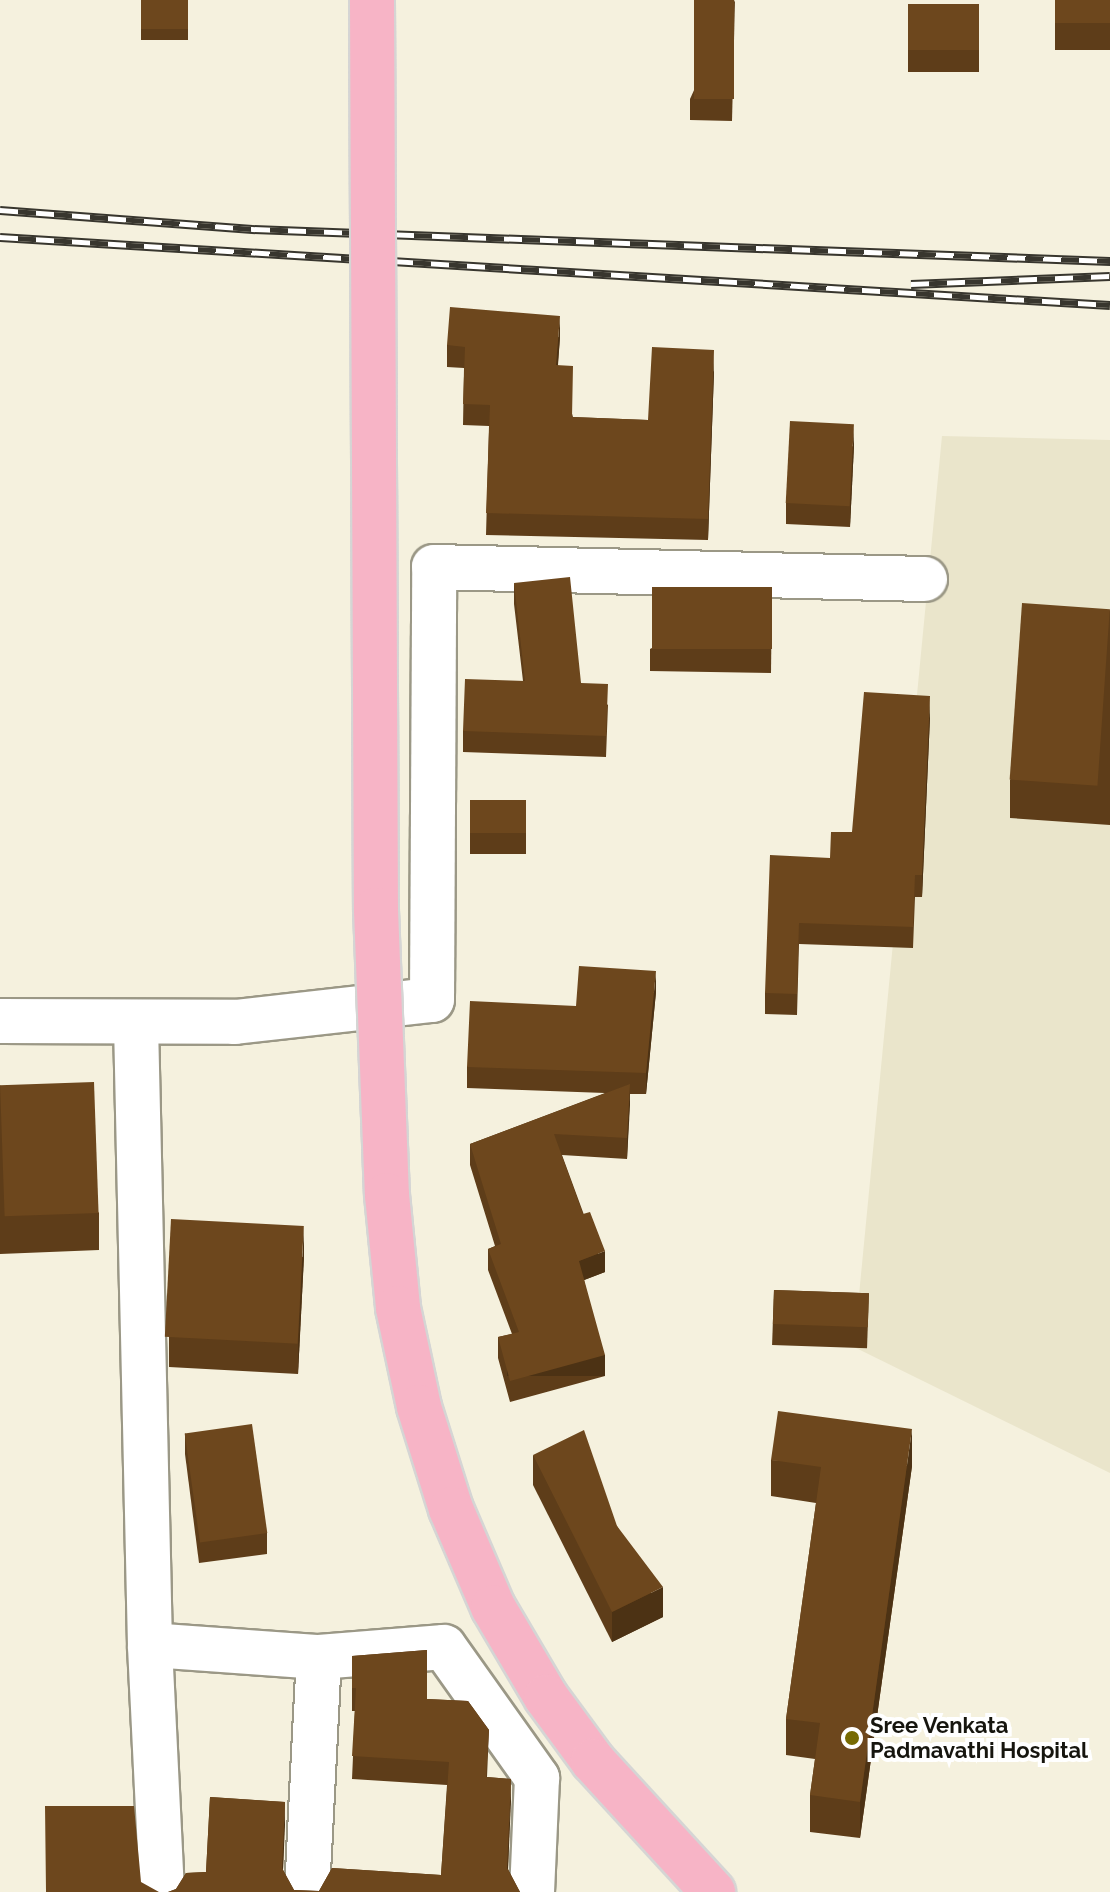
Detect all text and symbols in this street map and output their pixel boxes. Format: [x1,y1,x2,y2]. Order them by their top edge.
place label: Sree Venkata Padmavathi Hospital [870,1712,1088,1764]
marker: Sree Venkata Padmavathi Hospital [841,1727,863,1749]

